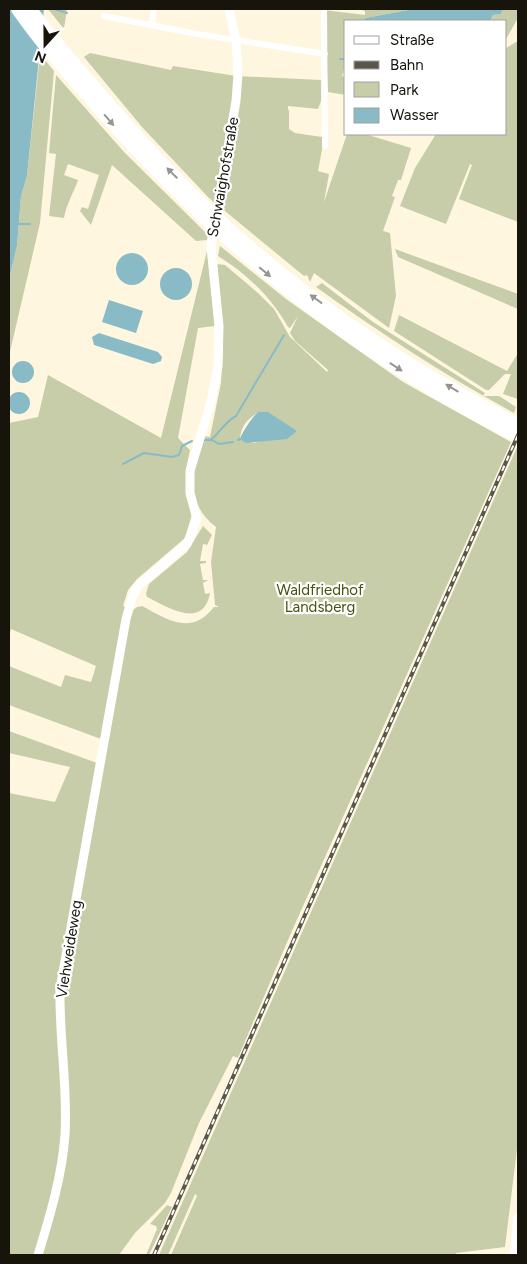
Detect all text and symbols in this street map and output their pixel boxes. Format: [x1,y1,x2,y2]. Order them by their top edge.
north arrow [20,20,70,70]
legend [344,20,507,135]
text: Straße [390,31,434,49]
text: N [32,47,49,67]
text: Bahn [390,56,424,74]
text: Park [390,81,419,99]
text: Wasser [390,106,439,124]
one-way arrow [103,114,115,126]
street label: Schwaighofstraße [204,115,242,239]
one-way arrow [167,168,179,180]
one-way arrow [258,267,271,278]
one-way arrow [310,293,323,304]
one-way arrow [389,363,403,372]
one-way arrow [445,383,458,392]
park label: Waldfriedhof Landsberg [276,581,364,616]
street label: Viehweideweg [52,899,86,999]

